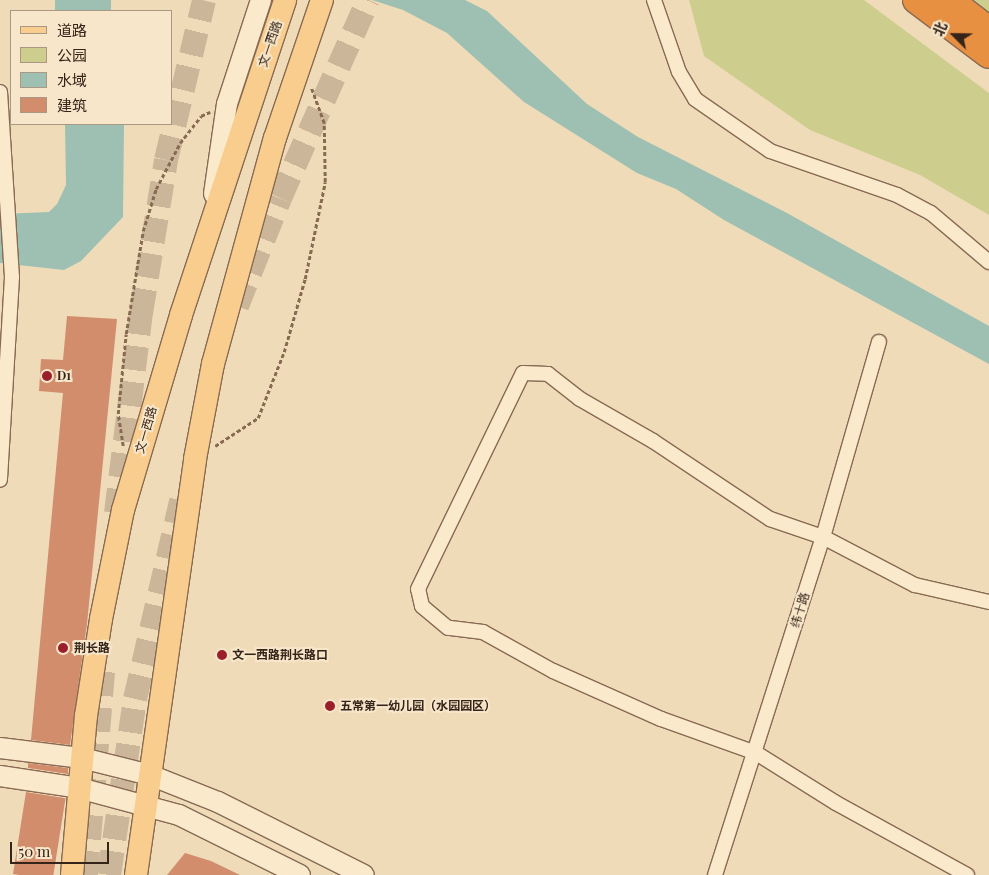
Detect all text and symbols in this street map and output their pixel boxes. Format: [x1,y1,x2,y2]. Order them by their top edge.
legend [10,10,172,125]
north arrow [929,10,979,60]
street label: 文一西路 [255,19,285,69]
text: 北 [928,19,951,39]
text: 道路 [57,20,87,40]
text: 公园 [57,45,87,65]
text: 水域 [57,70,87,90]
text: 建筑 [57,95,87,115]
place label: D1 [57,369,71,383]
marker: D1 [41,370,53,382]
street label: 文一西路 [132,405,160,455]
street label: 纬十路 [788,591,812,629]
marker: 荆长路 [56,641,70,655]
place label: 荆长路 [74,641,110,655]
place label: 文一西路荆长路口 [232,648,328,662]
marker: 文一西路荆长路口 [216,649,228,661]
place label: 五常第一幼儿园（水园园区） [340,699,496,713]
marker: 五常第一幼儿园（水园园区） [324,700,336,712]
scale bar [12,832,111,864]
text: 50 m [18,841,50,861]

